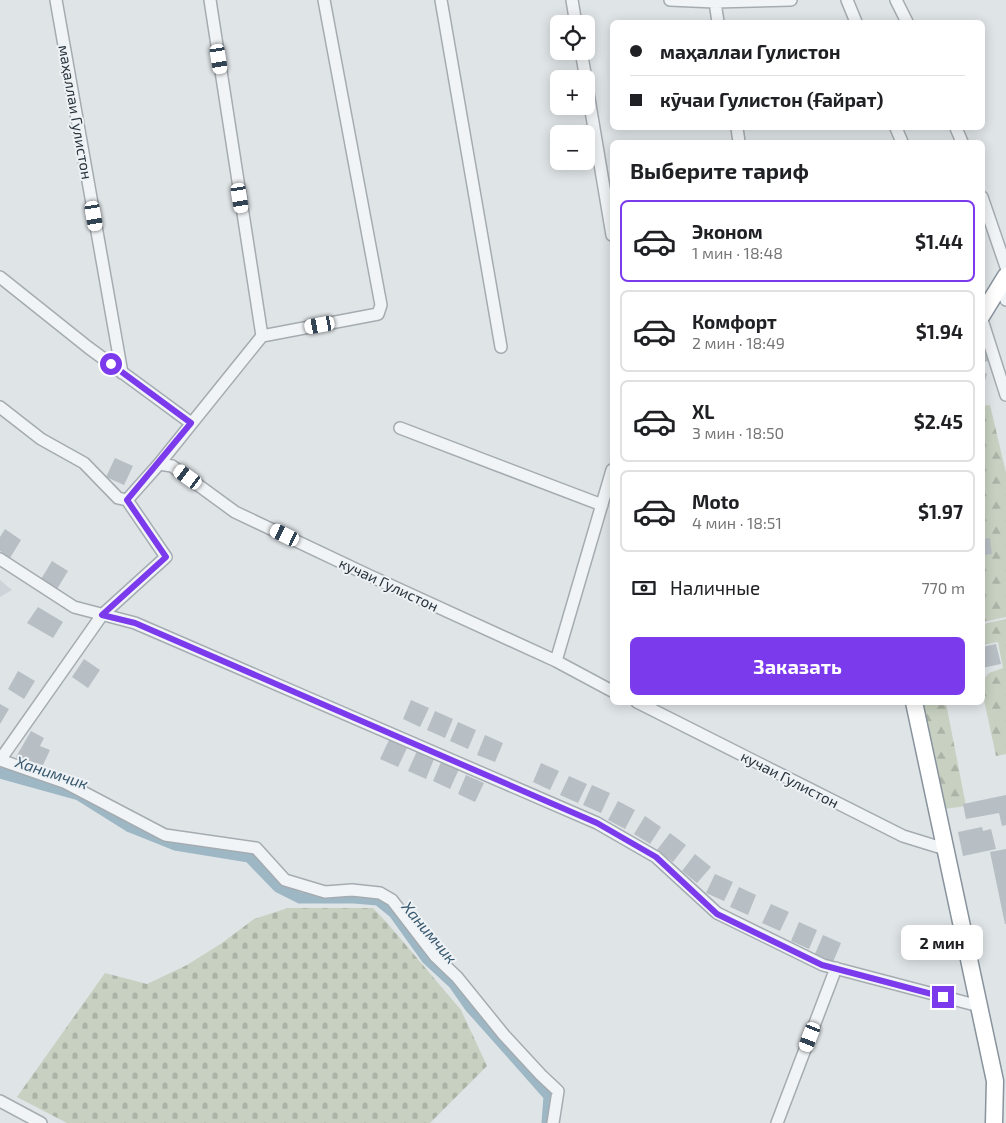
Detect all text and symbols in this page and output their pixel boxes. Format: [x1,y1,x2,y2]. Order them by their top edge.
map controls [550,15,595,170]
button: locate [550,15,595,60]
text: маҳаллаи Гулистон [660,40,840,63]
street label: маҳаллаи Гулистон [54,43,97,181]
car [209,43,228,75]
button: + [550,70,595,115]
text: кӯчаи Гулистон (Ғайрат) [660,88,883,111]
button: − [550,125,595,170]
text: Выберите тариф [630,157,809,183]
car [230,182,249,214]
car [84,200,103,232]
icon: car [632,219,677,264]
text: Эконом [692,220,763,243]
text: $1.44 [915,230,963,253]
text: 1 мин · 18:48 [692,243,783,262]
icon: car [632,309,677,354]
text: Комфорт [692,310,777,333]
car [303,315,336,335]
text: $1.94 [916,320,963,343]
text: 2 мин · 18:49 [692,333,785,352]
route start [100,353,122,375]
icon: car [632,399,677,444]
text: XL [692,400,714,423]
text: $2.45 [914,410,963,433]
text: 3 мин · 18:50 [692,423,784,442]
car [171,462,204,492]
icon: car [632,489,677,534]
text: Moto [692,490,740,513]
text: $1.97 [918,500,963,523]
text: 4 мин · 18:51 [692,513,782,532]
car [268,522,301,548]
street label: кучаи Гулистон [336,553,442,616]
icon: cash [630,574,658,602]
text: Наличные [670,576,760,599]
text: 770 m [921,578,965,597]
button: Заказать [630,637,965,695]
street label: кучаи Гулистон [738,747,842,812]
water label: Ханимчик [12,751,91,793]
water label: Ханимчик [398,896,462,967]
callout: 2 мин [902,924,984,960]
text: 2 мин [920,933,964,952]
route end [932,986,954,1008]
car [797,1020,822,1054]

